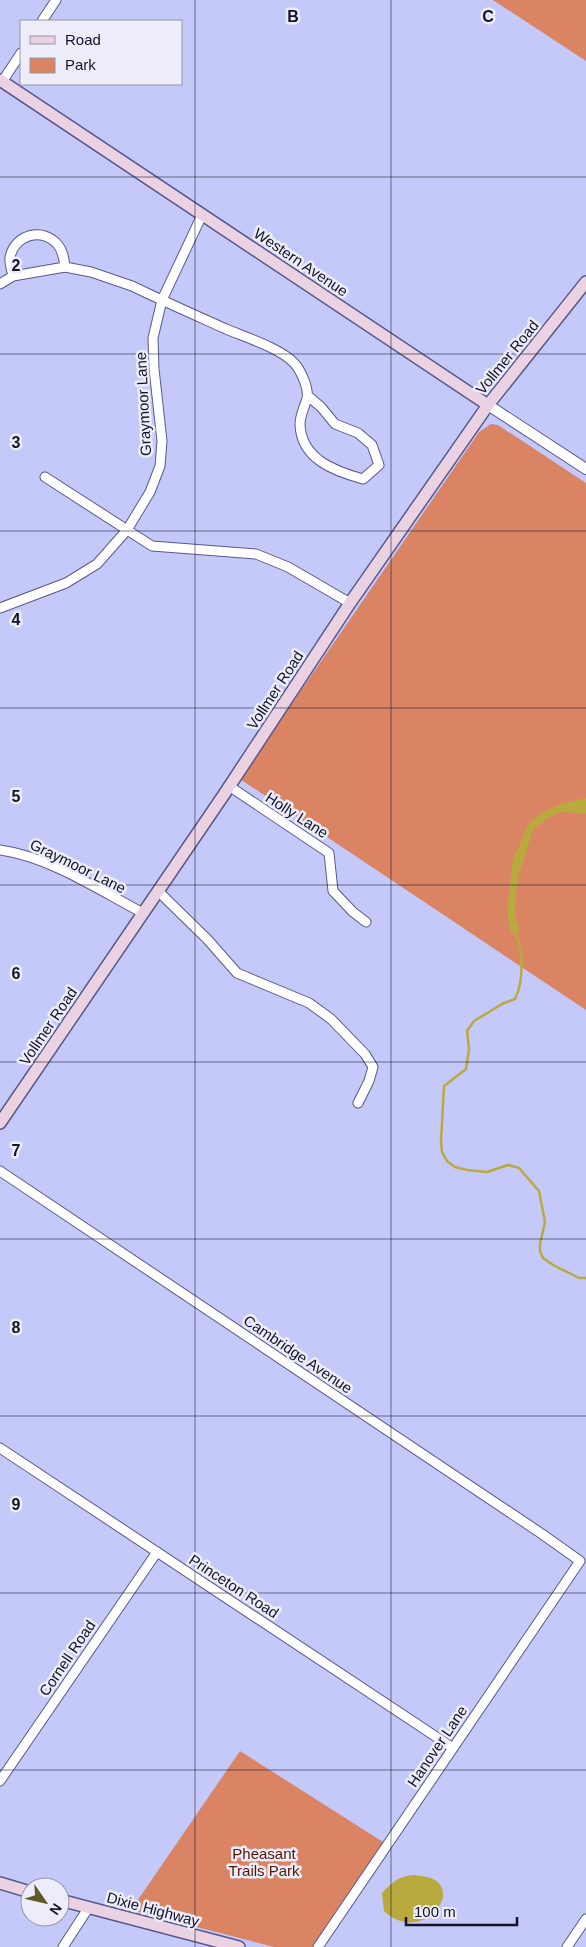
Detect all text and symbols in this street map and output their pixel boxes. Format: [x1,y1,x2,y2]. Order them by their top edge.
text: B [287,8,299,25]
text: C [482,8,494,25]
legend [20,20,182,85]
text: Road [65,31,101,48]
text: Park [65,56,96,73]
street label: Western Avenue [251,224,351,300]
text: 2 [12,257,21,274]
street label: Vollmer Road [472,317,542,397]
street label: Graymoor Lane [132,352,154,456]
text: 3 [12,434,21,451]
text: 4 [12,611,21,628]
street label: Vollmer Road [243,648,307,732]
text: 5 [12,788,21,805]
street label: Holly Lane [263,789,331,841]
street label: Graymoor Lane [27,836,129,896]
text: 6 [12,965,21,982]
street label: Vollmer Road [16,984,80,1068]
text: 7 [12,1142,21,1159]
street label: Cambridge Avenue [240,1311,356,1397]
text: 8 [12,1319,21,1336]
text: 9 [12,1496,21,1513]
street label: Princeton Road [186,1551,282,1621]
street label: Cornell Road [35,1617,99,1699]
street label: Hanover Lane [404,1702,470,1790]
park label: Pheasant Trails Park [228,1845,300,1879]
north arrow [20,1877,70,1927]
street label: Dixie Highway [105,1888,202,1930]
scale bar [406,1894,517,1926]
text: N [46,1901,65,1918]
text: 100 m [414,1903,456,1920]

